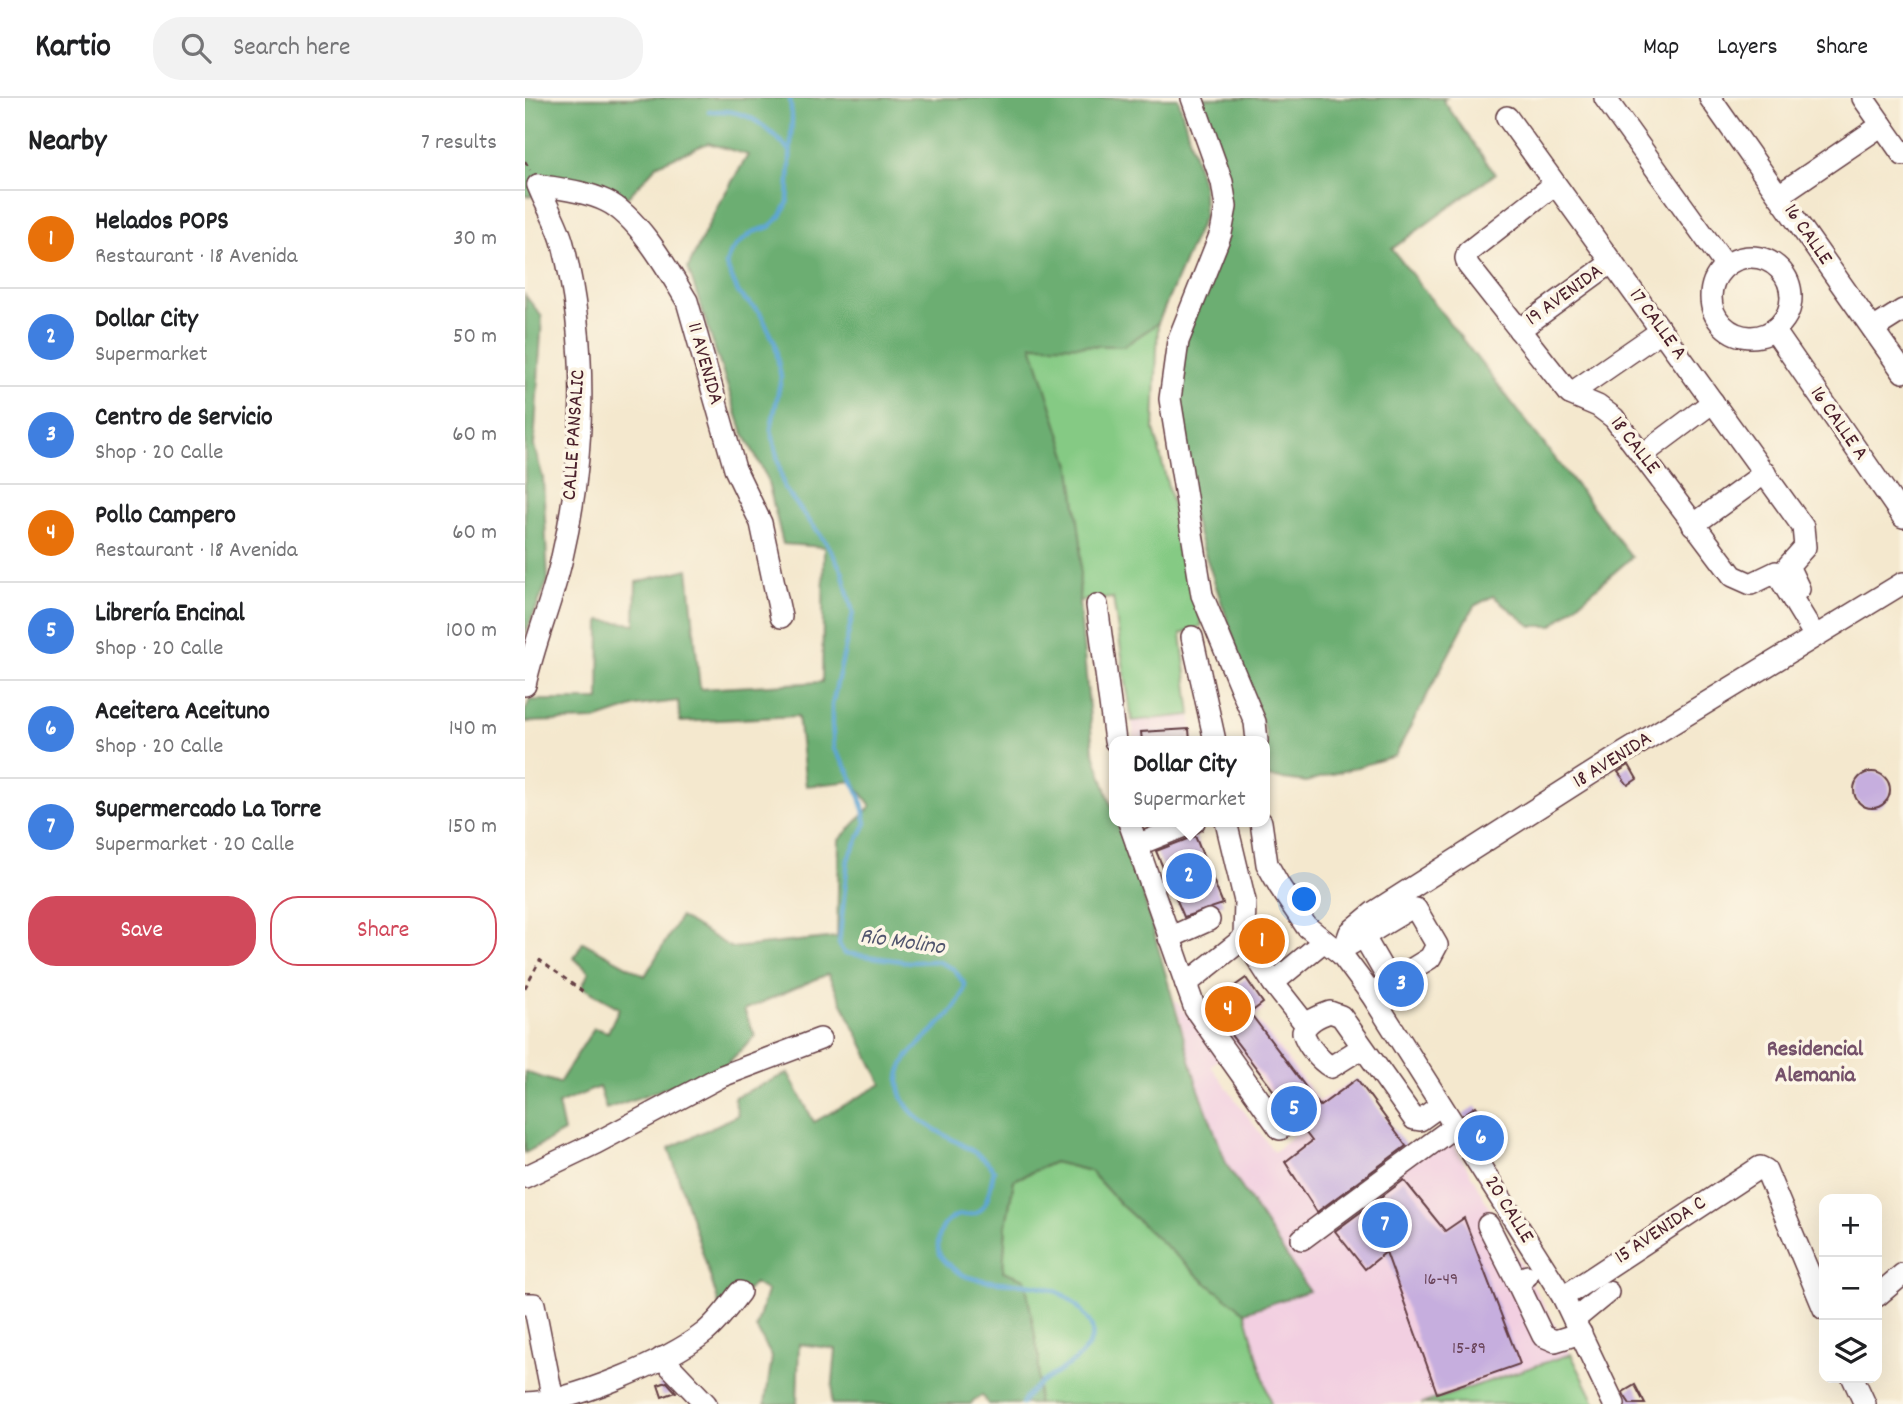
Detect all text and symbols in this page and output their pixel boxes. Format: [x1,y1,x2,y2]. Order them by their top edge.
search box [153,17,643,80]
text: Kartio [35,25,111,72]
icon: search [177,29,215,67]
text: Search here [233,30,350,67]
text: Map [1643,31,1679,65]
text: Layers [1717,31,1778,65]
text: Share [1816,31,1868,65]
text: Nearby [28,122,106,165]
text: 7 results [421,127,497,160]
street label: 16 CALLE [1775,198,1839,272]
text: Helados POPS [95,204,229,241]
text: 1 [48,223,54,256]
text: 30 m [453,223,497,256]
text: Restaurant · 18 Avenida [95,241,298,274]
street label: 19 AVENIDA [1520,258,1610,334]
street label: 17 CALLE A [1621,283,1693,367]
text: Dollar City [95,302,198,339]
street label: 11 AVENIDA [678,319,730,409]
text: 2 [46,321,56,354]
text: 50 m [453,321,497,354]
text: Supermarket [95,339,207,372]
street label: CALLE PANSALIC [555,369,595,501]
street label: 16 CALLE A [1801,381,1875,467]
text: Centro de Servicio [95,400,273,437]
street label: 18 CALLE [1602,411,1667,482]
text: 3 [46,419,56,452]
text: 60 m [452,419,497,452]
text: Shop · 20 Calle [95,437,223,470]
text: Pollo Campero [95,498,236,535]
text: 4 [46,517,56,550]
text: 60 m [452,517,497,550]
text: Restaurant · 18 Avenida [95,535,298,568]
text: Librería Encinal [95,596,245,633]
text: 5 [46,615,56,648]
text: 100 m [446,615,497,648]
text: Shop · 20 Calle [95,633,223,666]
text: Aceitera Aceituno [95,694,270,731]
text: 6 [45,713,57,746]
text: 140 m [449,713,497,746]
street label: 18 AVENIDA [1568,725,1658,797]
text: Shop · 20 Calle [95,731,223,764]
popup [1109,736,1270,827]
text: Dollar City [1133,747,1236,784]
text: Supermarket [1133,784,1246,817]
text: Supermercado La Torre [95,792,321,829]
text: 7 [47,811,55,844]
text: 150 m [448,811,497,844]
text: Supermarket · 20 Calle [95,829,294,862]
pin: 2 [1166,850,1212,902]
your location [1287,882,1321,916]
button: Save [28,896,256,966]
button: Share [270,896,497,966]
pin: 1 [1239,915,1285,967]
water label: Río Molino [858,921,948,966]
pin: 3 [1378,958,1424,1010]
pin: 4 [1205,983,1251,1035]
district label: Residencial Alemania [1767,1034,1864,1093]
pin: 5 [1271,1083,1317,1135]
pin: 6 [1458,1112,1504,1164]
street label: 20 CALLE [1476,1171,1541,1250]
street label: 15 AVENIDA C [1609,1189,1713,1273]
map controls [1819,1194,1882,1383]
button: + [1819,1194,1882,1257]
pin: 7 [1362,1199,1408,1251]
button: − [1819,1257,1882,1320]
house number: 16-49 [1424,1268,1458,1293]
button: layers [1819,1320,1882,1383]
house number: 15-89 [1452,1337,1486,1362]

